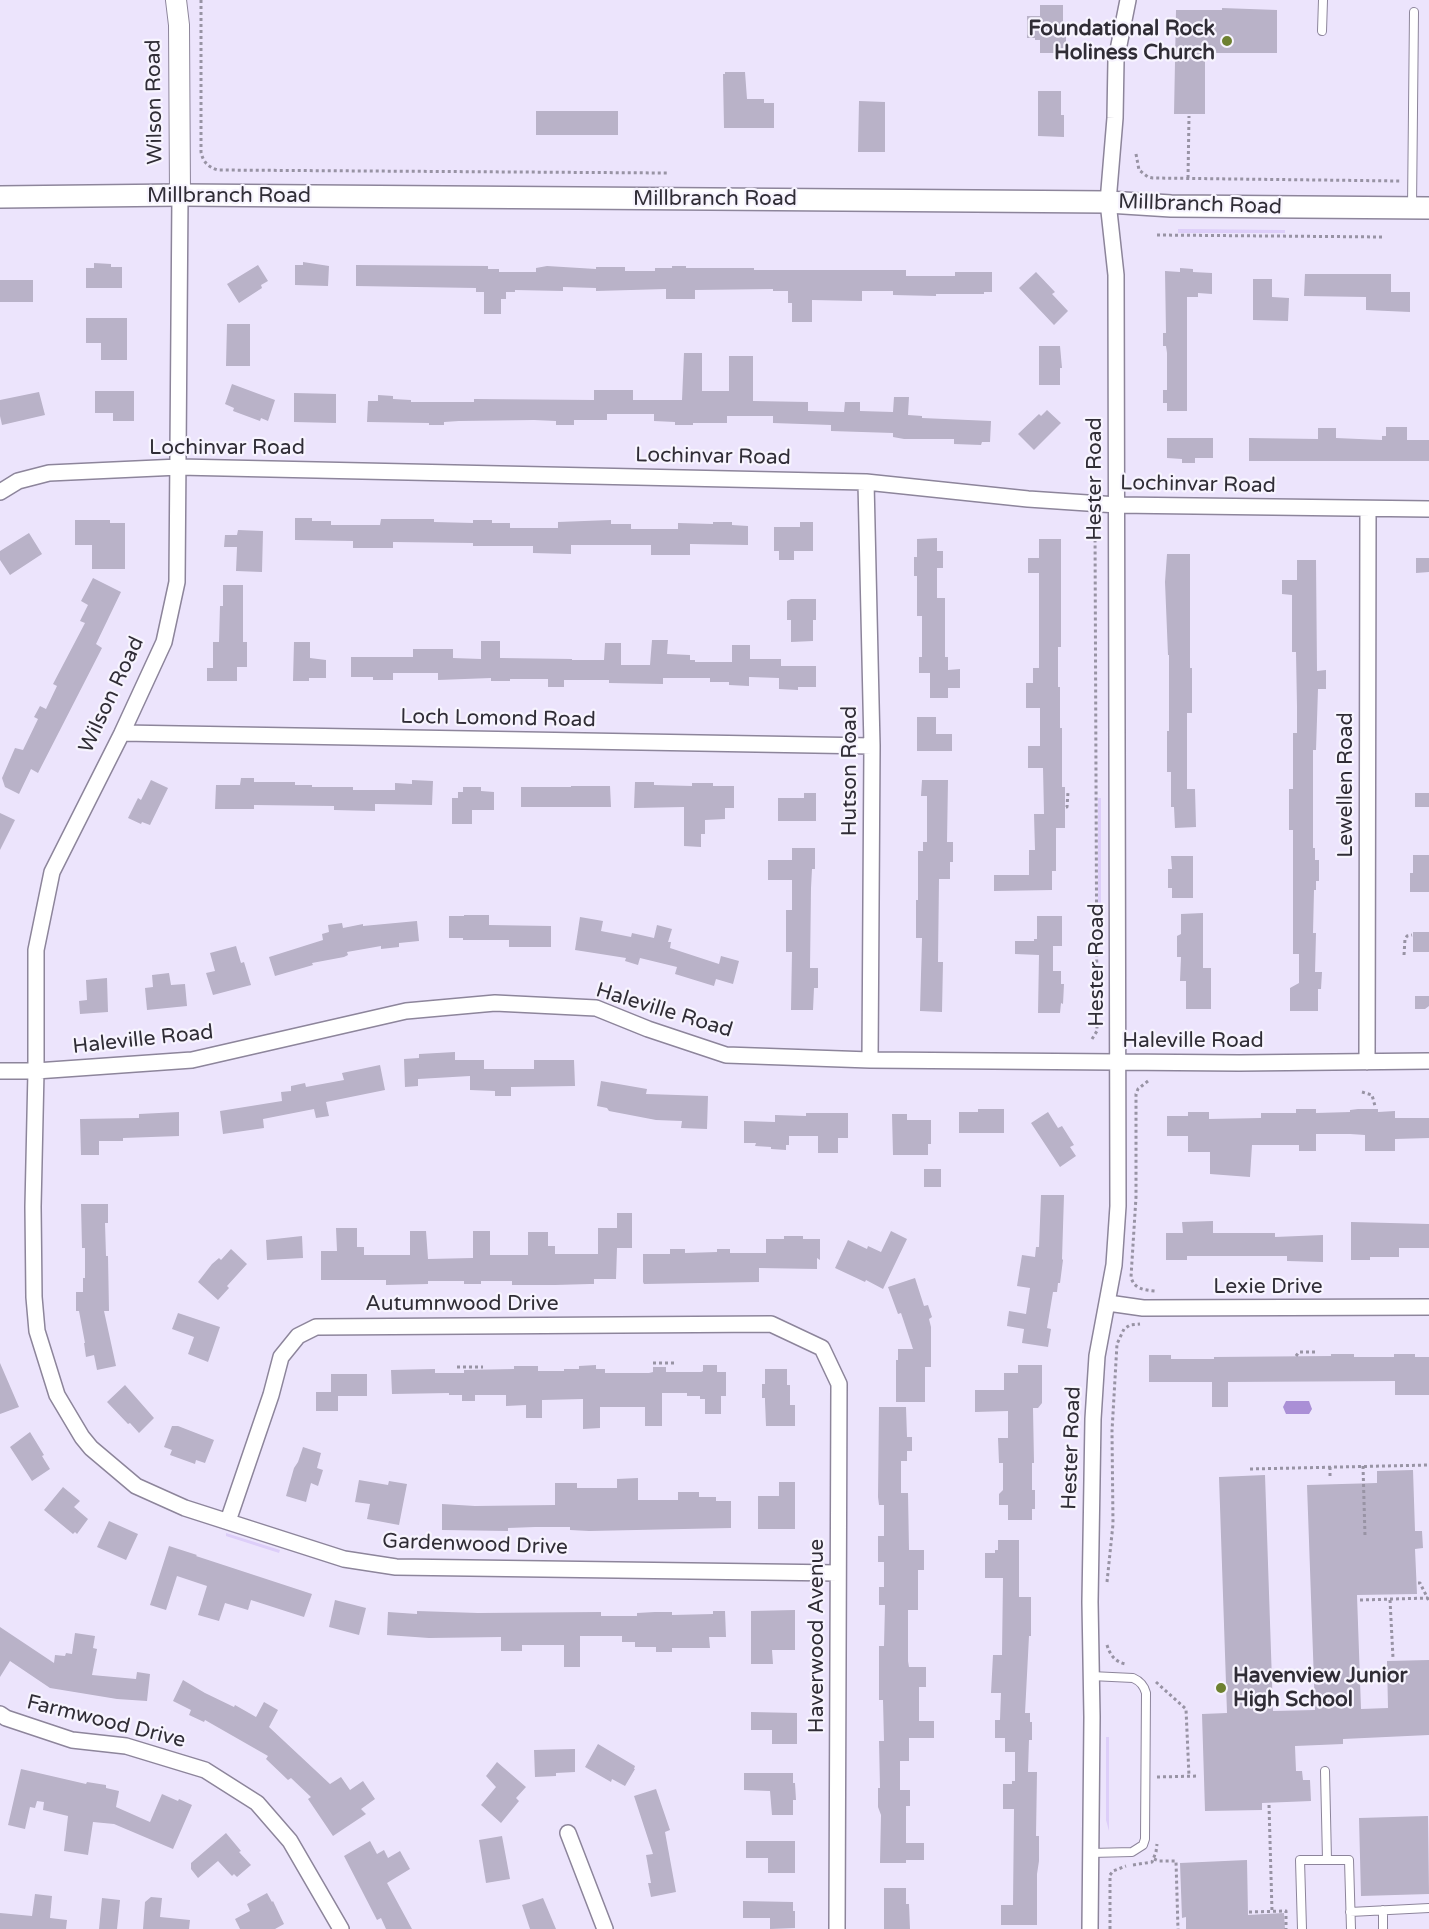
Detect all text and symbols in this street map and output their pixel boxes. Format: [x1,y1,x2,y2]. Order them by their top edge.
place label: Foundational Rock Holiness Church [1028,16,1215,66]
marker: Foundational Rock Holiness Church [1220,34,1234,48]
street label: Wilson Road [141,39,169,165]
street label: Millbranch Road [147,183,311,209]
street label: Millbranch Road [633,186,797,212]
street label: Millbranch Road [1118,190,1282,220]
street label: Hester Road [1082,417,1108,541]
street label: Lochinvar Road [149,435,305,461]
street label: Lochinvar Road [635,443,791,471]
street label: Lochinvar Road [1120,471,1276,499]
street label: Wilson Road [74,633,150,757]
street label: Loch Lomond Road [400,705,596,733]
street label: Hutson Road [837,706,863,836]
street label: Lewellen Road [1333,712,1359,858]
street label: Hester Road [1084,903,1110,1027]
street label: Haleville Road [593,978,735,1044]
street label: Haleville Road [71,1020,215,1060]
street label: Haleville Road [1122,1028,1264,1054]
street label: Lexie Drive [1213,1274,1323,1300]
street label: Autumnwood Drive [365,1291,559,1317]
street label: Hester Road [1057,1386,1087,1510]
street label: Gardenwood Drive [382,1529,568,1561]
street label: Haverwood Avenue [804,1539,830,1733]
place label: Havenview Junior High School [1233,1663,1408,1713]
marker: Havenview Junior High School [1214,1681,1228,1695]
street label: Farmwood Drive [24,1690,188,1754]

